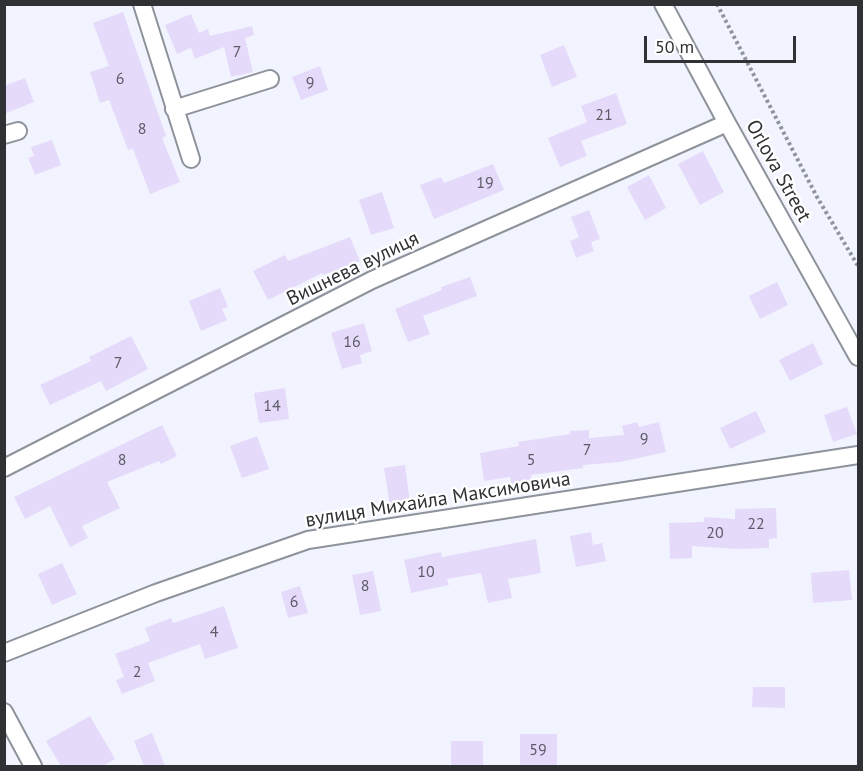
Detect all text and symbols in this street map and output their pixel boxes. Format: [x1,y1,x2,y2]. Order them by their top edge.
scale bar [647,24,798,62]
text: 50 m [655,35,694,58]
house number: 7 [233,42,241,62]
house number: 6 [116,69,124,89]
house number: 9 [306,73,314,93]
house number: 21 [595,105,613,125]
street label: Orlova Street [740,116,816,226]
house number: 8 [138,119,146,139]
house number: 19 [476,173,494,193]
street label: Вишнева вулиця [283,227,423,311]
house number: 16 [343,332,361,352]
house number: 7 [114,353,122,373]
house number: 14 [263,396,281,416]
house number: 9 [640,429,648,449]
house number: 7 [583,440,591,460]
house number: 8 [118,450,126,470]
house number: 5 [527,450,535,470]
street label: вулиця Михайла Максимовича [304,467,572,533]
house number: 22 [747,514,765,534]
house number: 20 [706,523,724,543]
house number: 10 [417,562,435,582]
house number: 8 [361,576,369,596]
house number: 6 [290,592,298,612]
house number: 4 [210,622,218,642]
house number: 2 [133,662,141,682]
house number: 59 [529,740,547,760]

